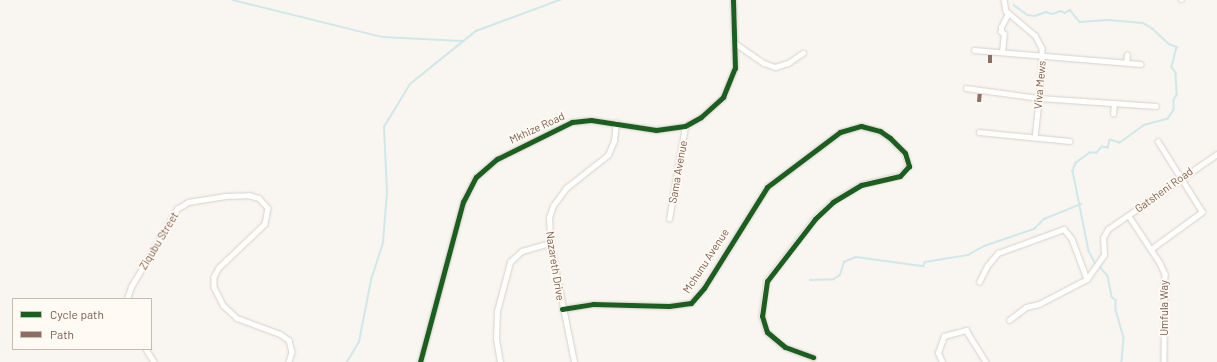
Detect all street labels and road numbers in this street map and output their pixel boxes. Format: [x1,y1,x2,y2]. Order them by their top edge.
street label: Viva Mews [1031,60,1049,110]
street label: Mkhize Road [507,109,567,147]
street label: Sama Avenue [666,139,690,205]
street label: Gatsheni Road [1132,165,1196,215]
street label: Ziqubu Street [137,210,181,272]
street label: Mchunu Avenue [680,226,732,296]
street label: Nazareth Drive [543,230,567,302]
street label: Umfula Way [1157,280,1171,336]

